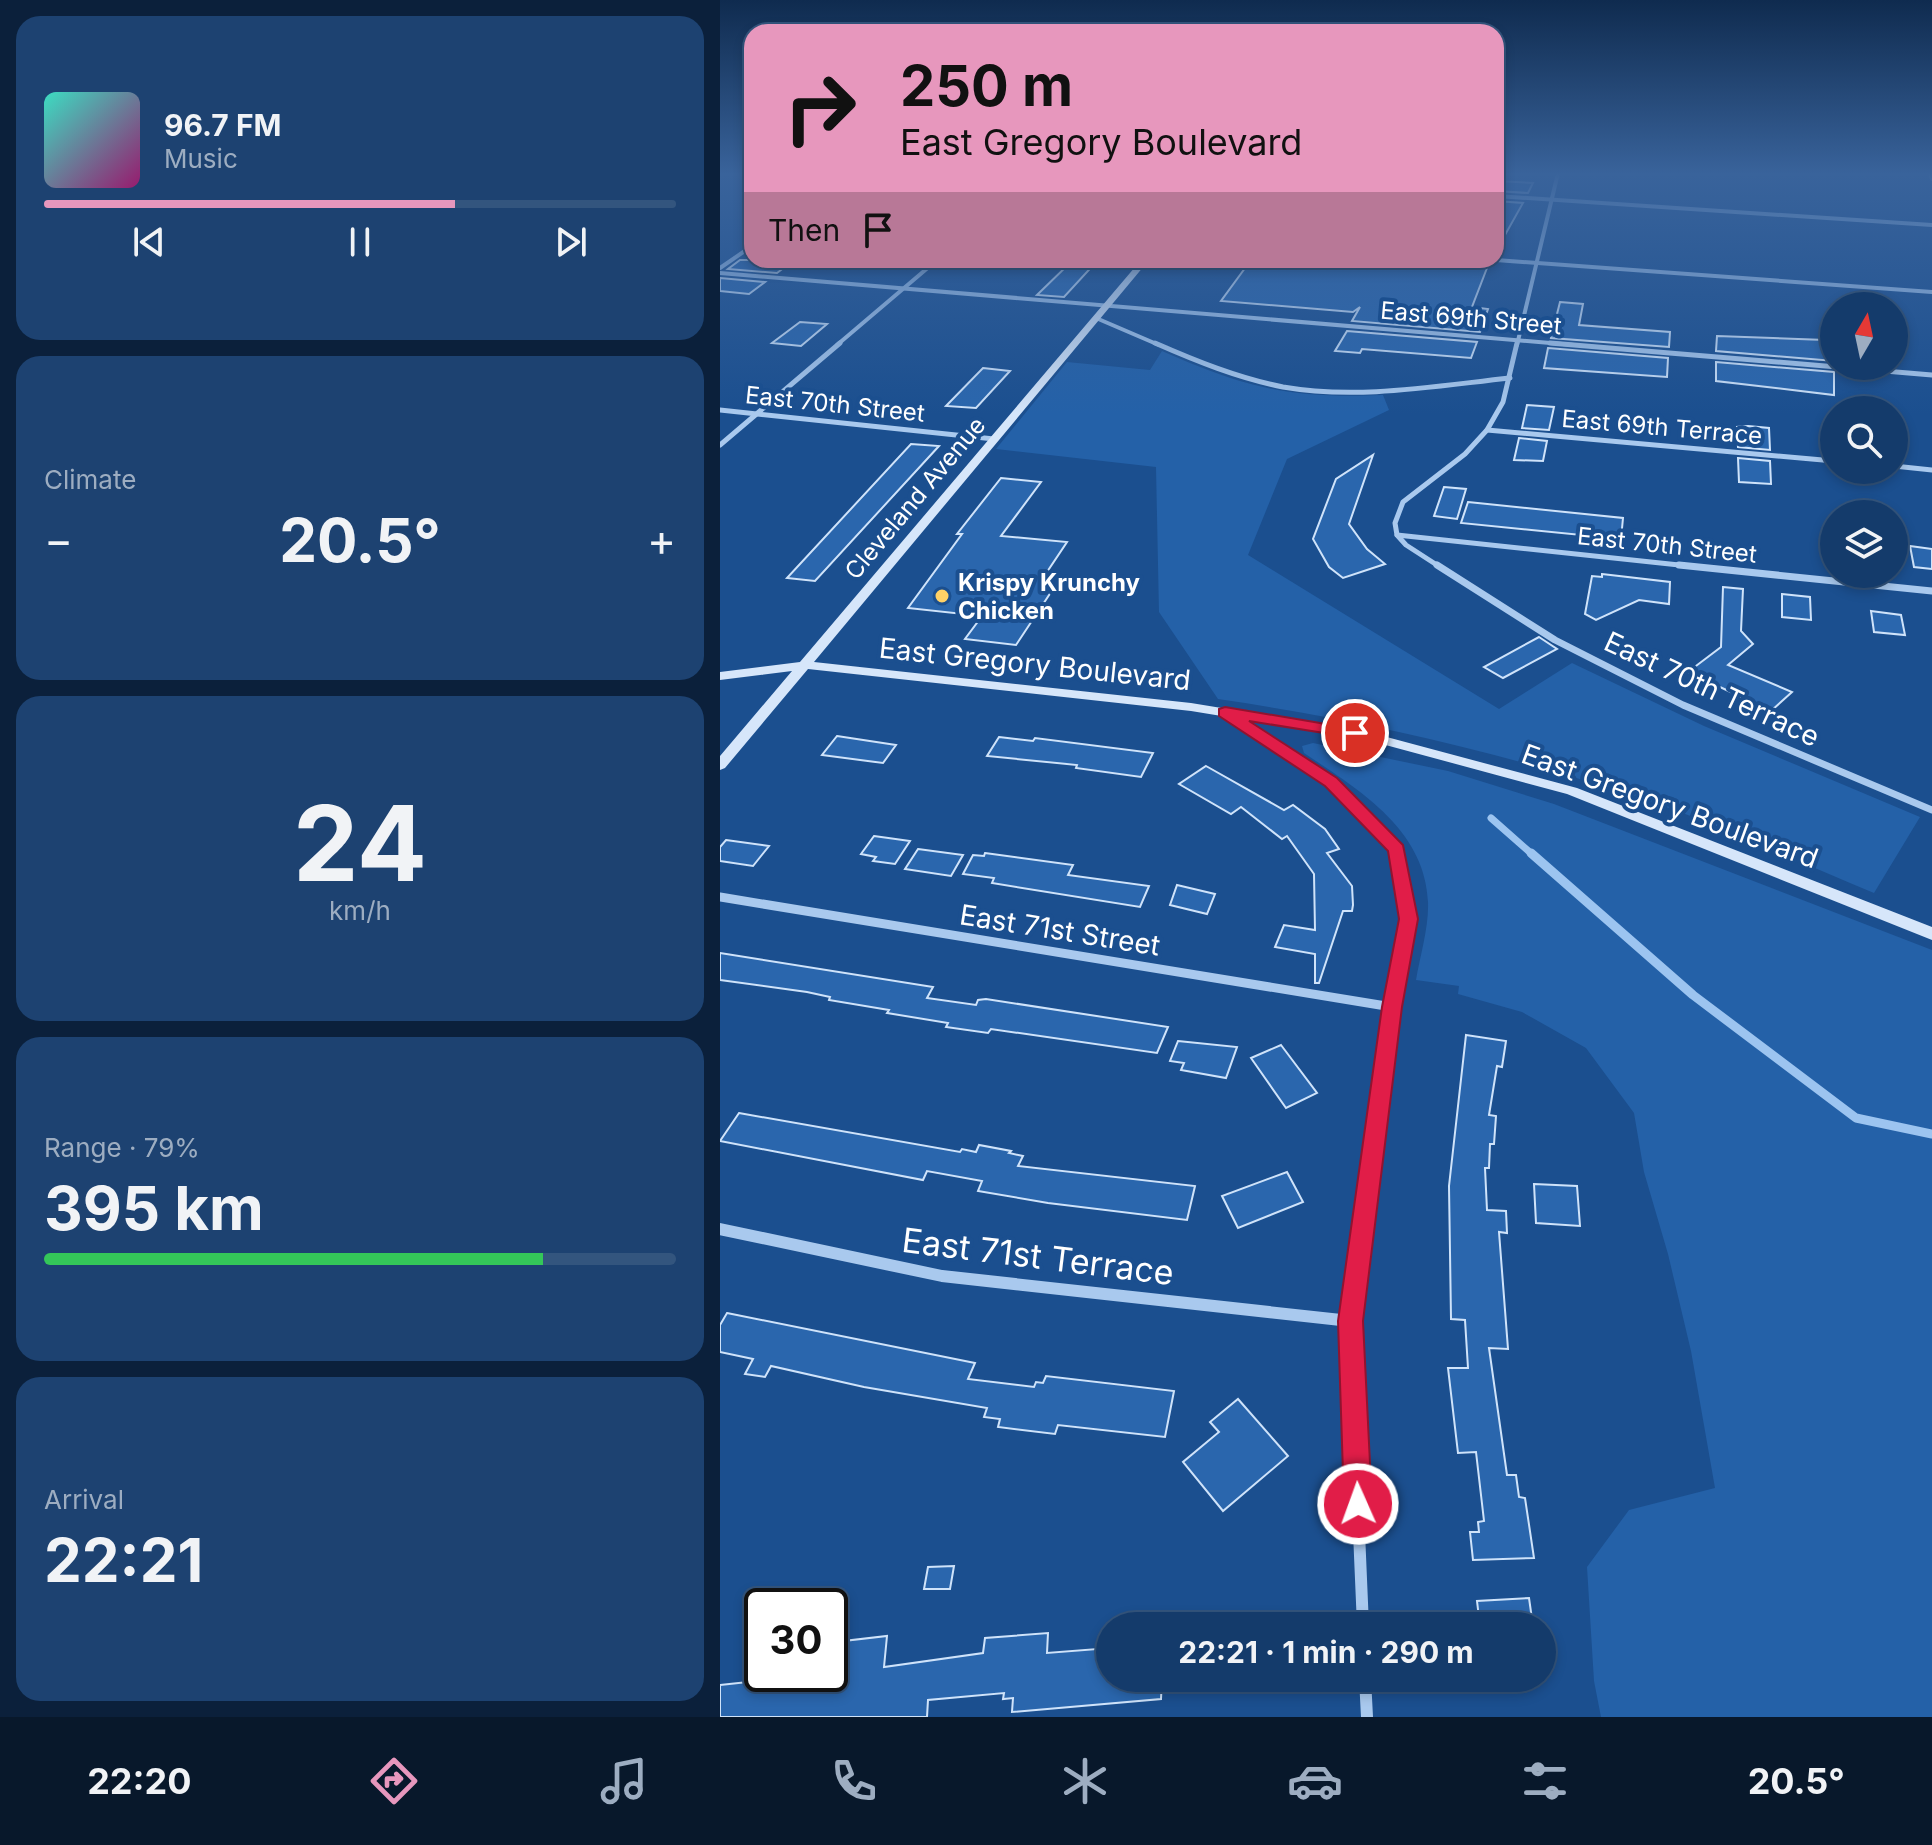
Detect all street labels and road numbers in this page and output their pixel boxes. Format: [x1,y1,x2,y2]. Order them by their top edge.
street label: East 69th Street [1379,296,1563,340]
street label: East 70th Street [744,380,926,428]
street label: East 69th Terrace [1560,404,1764,450]
street label: Cleveland Avenue [839,411,991,585]
street label: East 70th Street [1576,521,1758,569]
street label: East 70th Terrace [1599,624,1825,754]
street label: East Gregory Boulevard [878,631,1192,697]
street label: East Gregory Boulevard [1517,737,1823,875]
street label: East 71st Street [957,897,1163,963]
street label: East 71st Terrace [900,1219,1176,1293]

